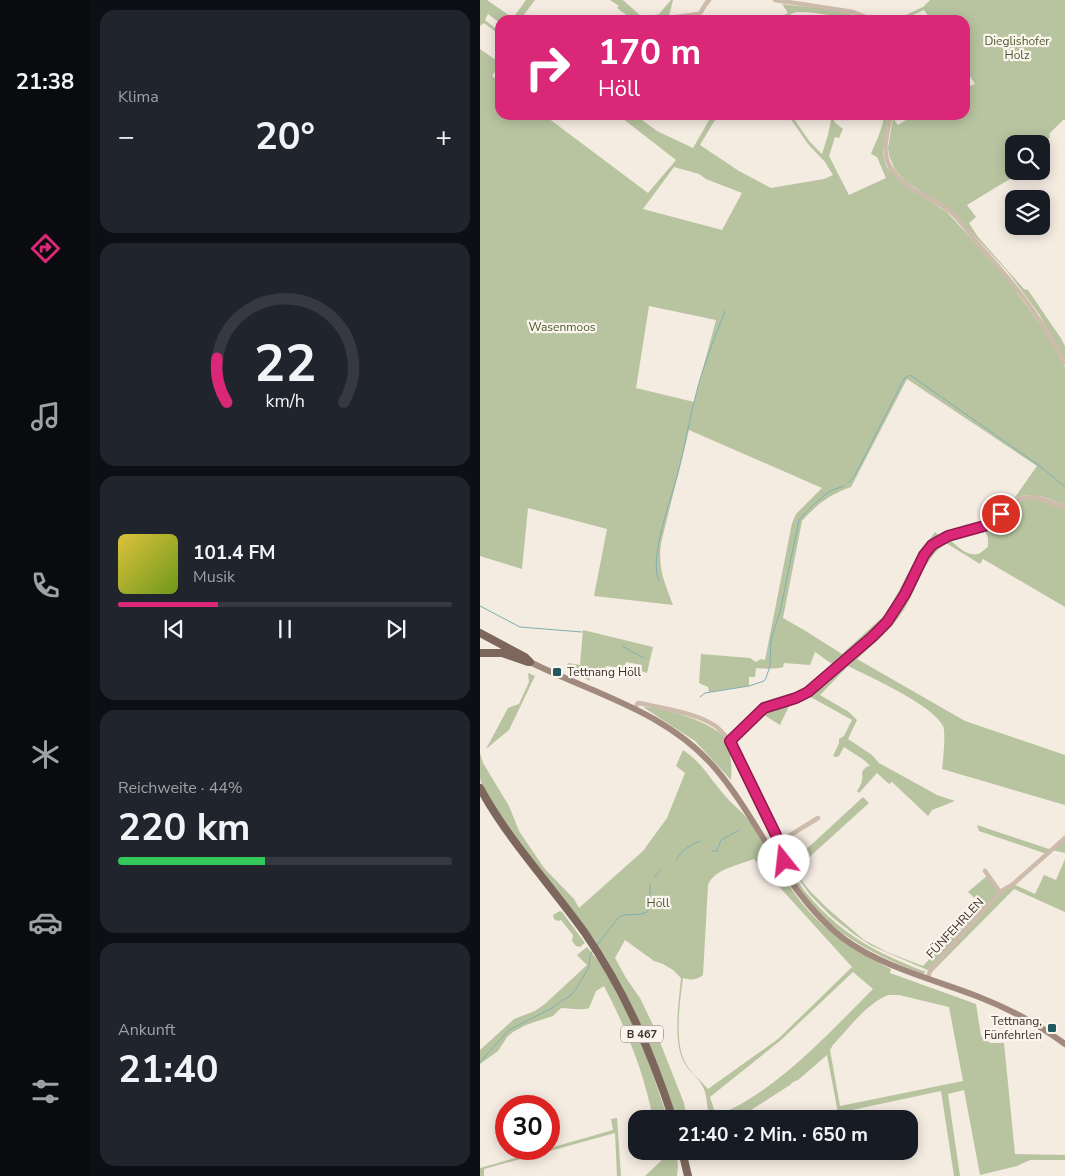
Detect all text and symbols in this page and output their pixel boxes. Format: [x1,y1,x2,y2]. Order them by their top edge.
text: 170 m [598,29,701,76]
park label: Dieglishofer Holz [984,33,1050,63]
icon: right [515,35,580,100]
text: 21:38 [16,67,74,97]
text: Höll [598,74,640,104]
text: Klima [118,86,159,108]
text: 20° [255,111,315,162]
text: − [118,118,135,156]
text: + [435,118,452,156]
map controls [1005,135,1050,235]
button: search [1005,135,1050,180]
button: layers [1005,190,1050,235]
icon: directions [28,231,63,266]
park label: Wasenmoos [528,319,596,335]
text: 22 [254,328,316,399]
text: km/h [265,389,305,413]
icon: music [28,399,63,434]
pin [980,493,1022,535]
icon: arrive [987,500,1015,528]
text: 101.4 FM [193,540,276,566]
text: Musik [193,566,235,588]
icon: phone [28,568,63,603]
icon: previous [160,615,188,643]
icon: pause [271,615,299,643]
icon: next [382,615,410,643]
place label: Tettnang Höll [567,664,641,680]
marker: Tettnang Höll [551,666,563,678]
icon: climate [28,737,63,772]
text: Reichweite · 44% [118,777,243,799]
text: 220 km [118,802,250,853]
position arrow [757,834,809,886]
street label: FÜNFEHRLEN [923,894,987,962]
park label: Höll [647,895,670,911]
icon: car [28,905,63,940]
place label: Tettnang, Fünfehrlen [984,1013,1042,1043]
text: Ankunft [118,1019,175,1041]
marker: Tettnang, Fünfehrlen [1046,1022,1058,1034]
road number: B 467 [621,1026,663,1042]
text: 21:40 [118,1044,219,1095]
icon: filters [28,1074,63,1109]
speed limit sign: 30 [495,1095,560,1160]
text: 21:40 · 2 Min. · 650 m [678,1122,868,1148]

